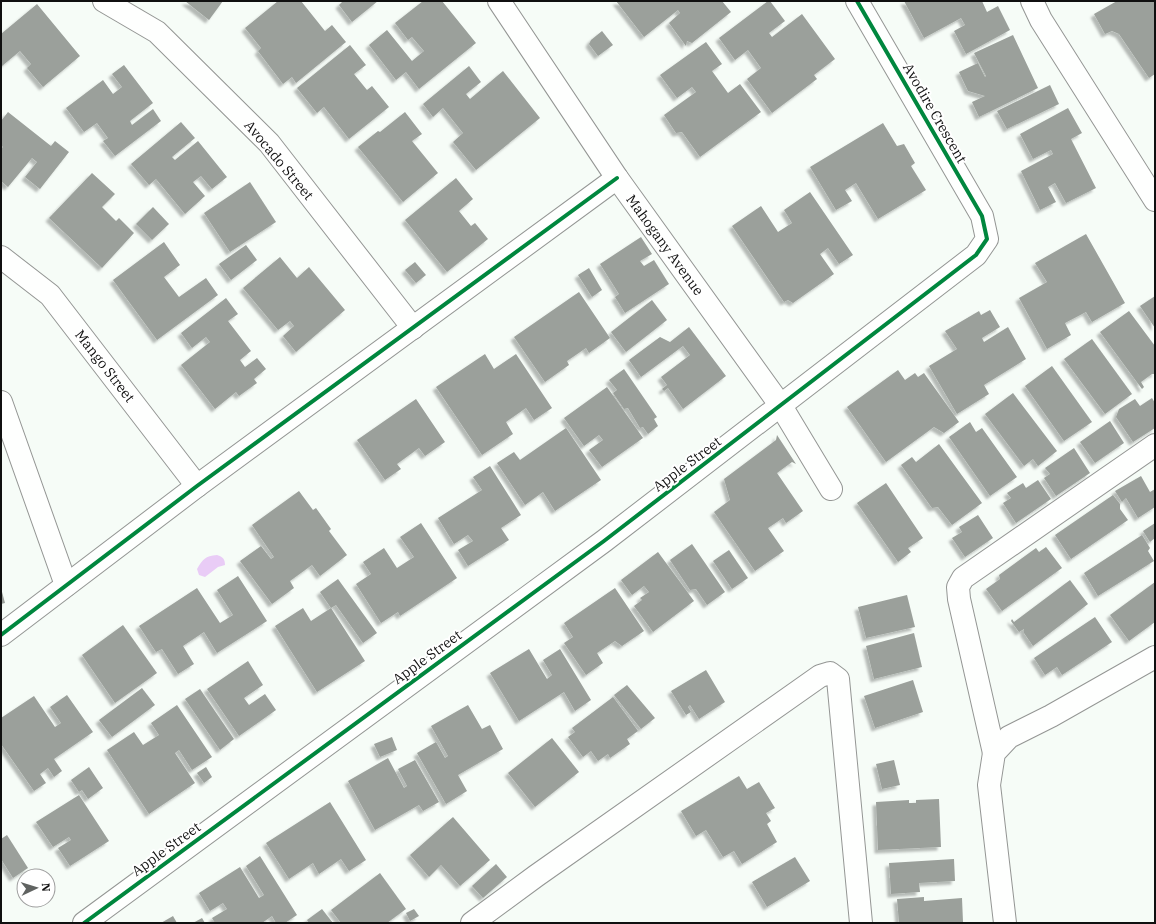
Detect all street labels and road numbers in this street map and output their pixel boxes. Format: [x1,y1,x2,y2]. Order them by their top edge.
street label: Avodire Crescent [899,60,971,166]
street label: Avocado Street [240,117,318,204]
street label: Mahogany Avenue [622,191,708,299]
street label: Mango Street [71,326,139,406]
street label: Apple Street [649,432,725,496]
street label: Apple Street [389,626,465,688]
street label: Apple Street [128,818,204,880]

